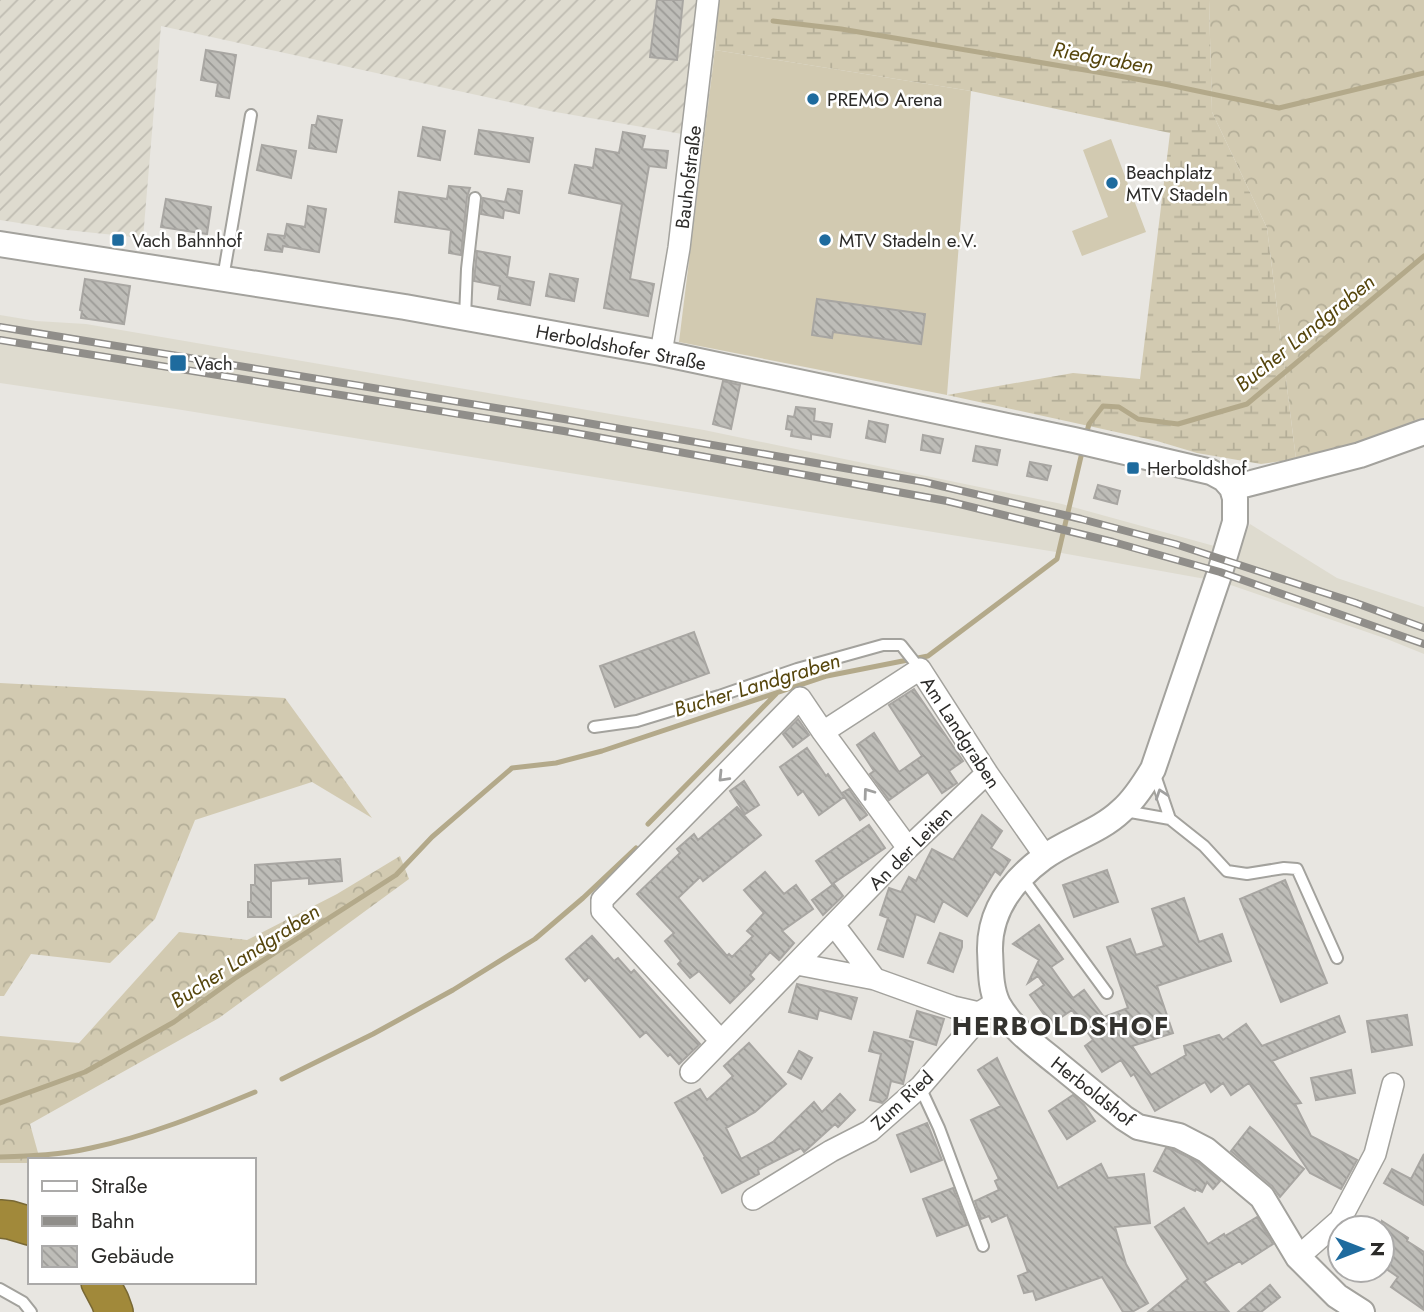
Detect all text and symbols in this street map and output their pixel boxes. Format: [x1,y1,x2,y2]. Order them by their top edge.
water label: Riedgraben [1050,34,1156,82]
place label: PREMO Arena [827,86,942,113]
marker: PREMO Arena [805,91,821,107]
street label: Bauhofstraße [669,124,708,230]
place label: Beachplatz MTV Stadeln [1126,159,1228,208]
marker: Beachplatz MTV Stadeln [1104,175,1120,191]
place label: Vach Bahnhof [132,227,243,254]
place label: MTV Stadeln e.V. [839,227,978,254]
marker: Vach Bahnhof [110,232,126,248]
marker: MTV Stadeln e.V. [817,232,833,248]
water label: Bucher Landgraben [1229,267,1381,399]
street label: Herboldshofer Straße [533,318,709,377]
place label: Vach [194,350,233,377]
marker: Vach [168,353,188,373]
place label: Herboldshof [1147,455,1247,482]
marker: Herboldshof [1125,460,1141,476]
water label: Bucher Landgraben [670,645,844,725]
street label: Am Landgraben [914,671,1007,794]
one-way arrow [718,769,731,782]
one-way arrow [863,788,876,801]
one-way arrow [1155,788,1169,800]
street label: An der Leiten [862,800,958,896]
water label: Bucher Landgraben [165,896,325,1016]
district label: HERBOLDSHOF [952,1007,1170,1045]
street label: Herboldshof [1045,1050,1141,1133]
street label: Zum Ried [865,1064,940,1136]
legend [28,1158,256,1284]
text: Straße [91,1171,148,1201]
text: Bahn [91,1206,135,1236]
north arrow [1326,1214,1396,1284]
text: Gebäude [91,1241,174,1271]
text: N [1364,1241,1391,1257]

